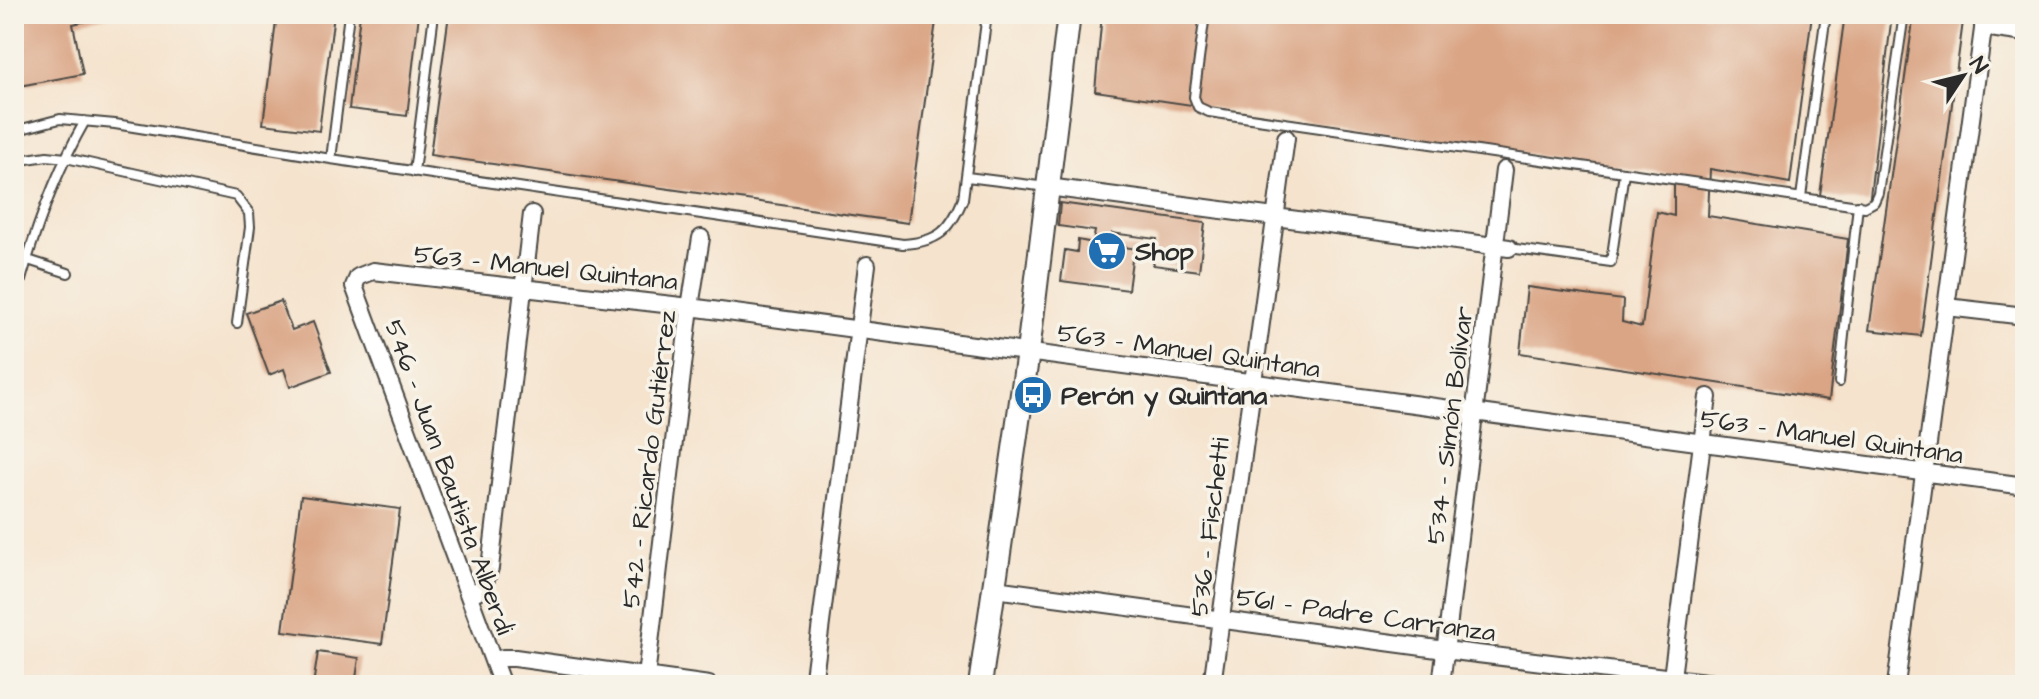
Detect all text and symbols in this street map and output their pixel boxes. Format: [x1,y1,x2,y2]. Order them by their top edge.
north arrow [1923,36,2003,116]
text: N [1962,51,1995,80]
supermarket icon: Shop [1086,230,1128,272]
place label: Shop [1134,234,1194,270]
street label: 563 - Manuel Quintana [412,236,680,300]
street label: 534 - Simón Bolívar [1418,304,1482,546]
street label: 542 - Ricardo Gutiérrez [613,308,685,610]
street label: 546 - Juan Bautista Alberdi [375,315,523,640]
street label: 563 - Manuel Quintana [1055,315,1323,387]
bus stop icon: Perón y Quintana [1012,374,1054,416]
place label: Perón y Quintana [1061,378,1268,417]
street label: 563 - Manuel Quintana [1698,401,1966,473]
street label: 536 - Fischetti [1181,435,1239,619]
street label: 561 - Padre Carranza [1234,579,1498,651]

